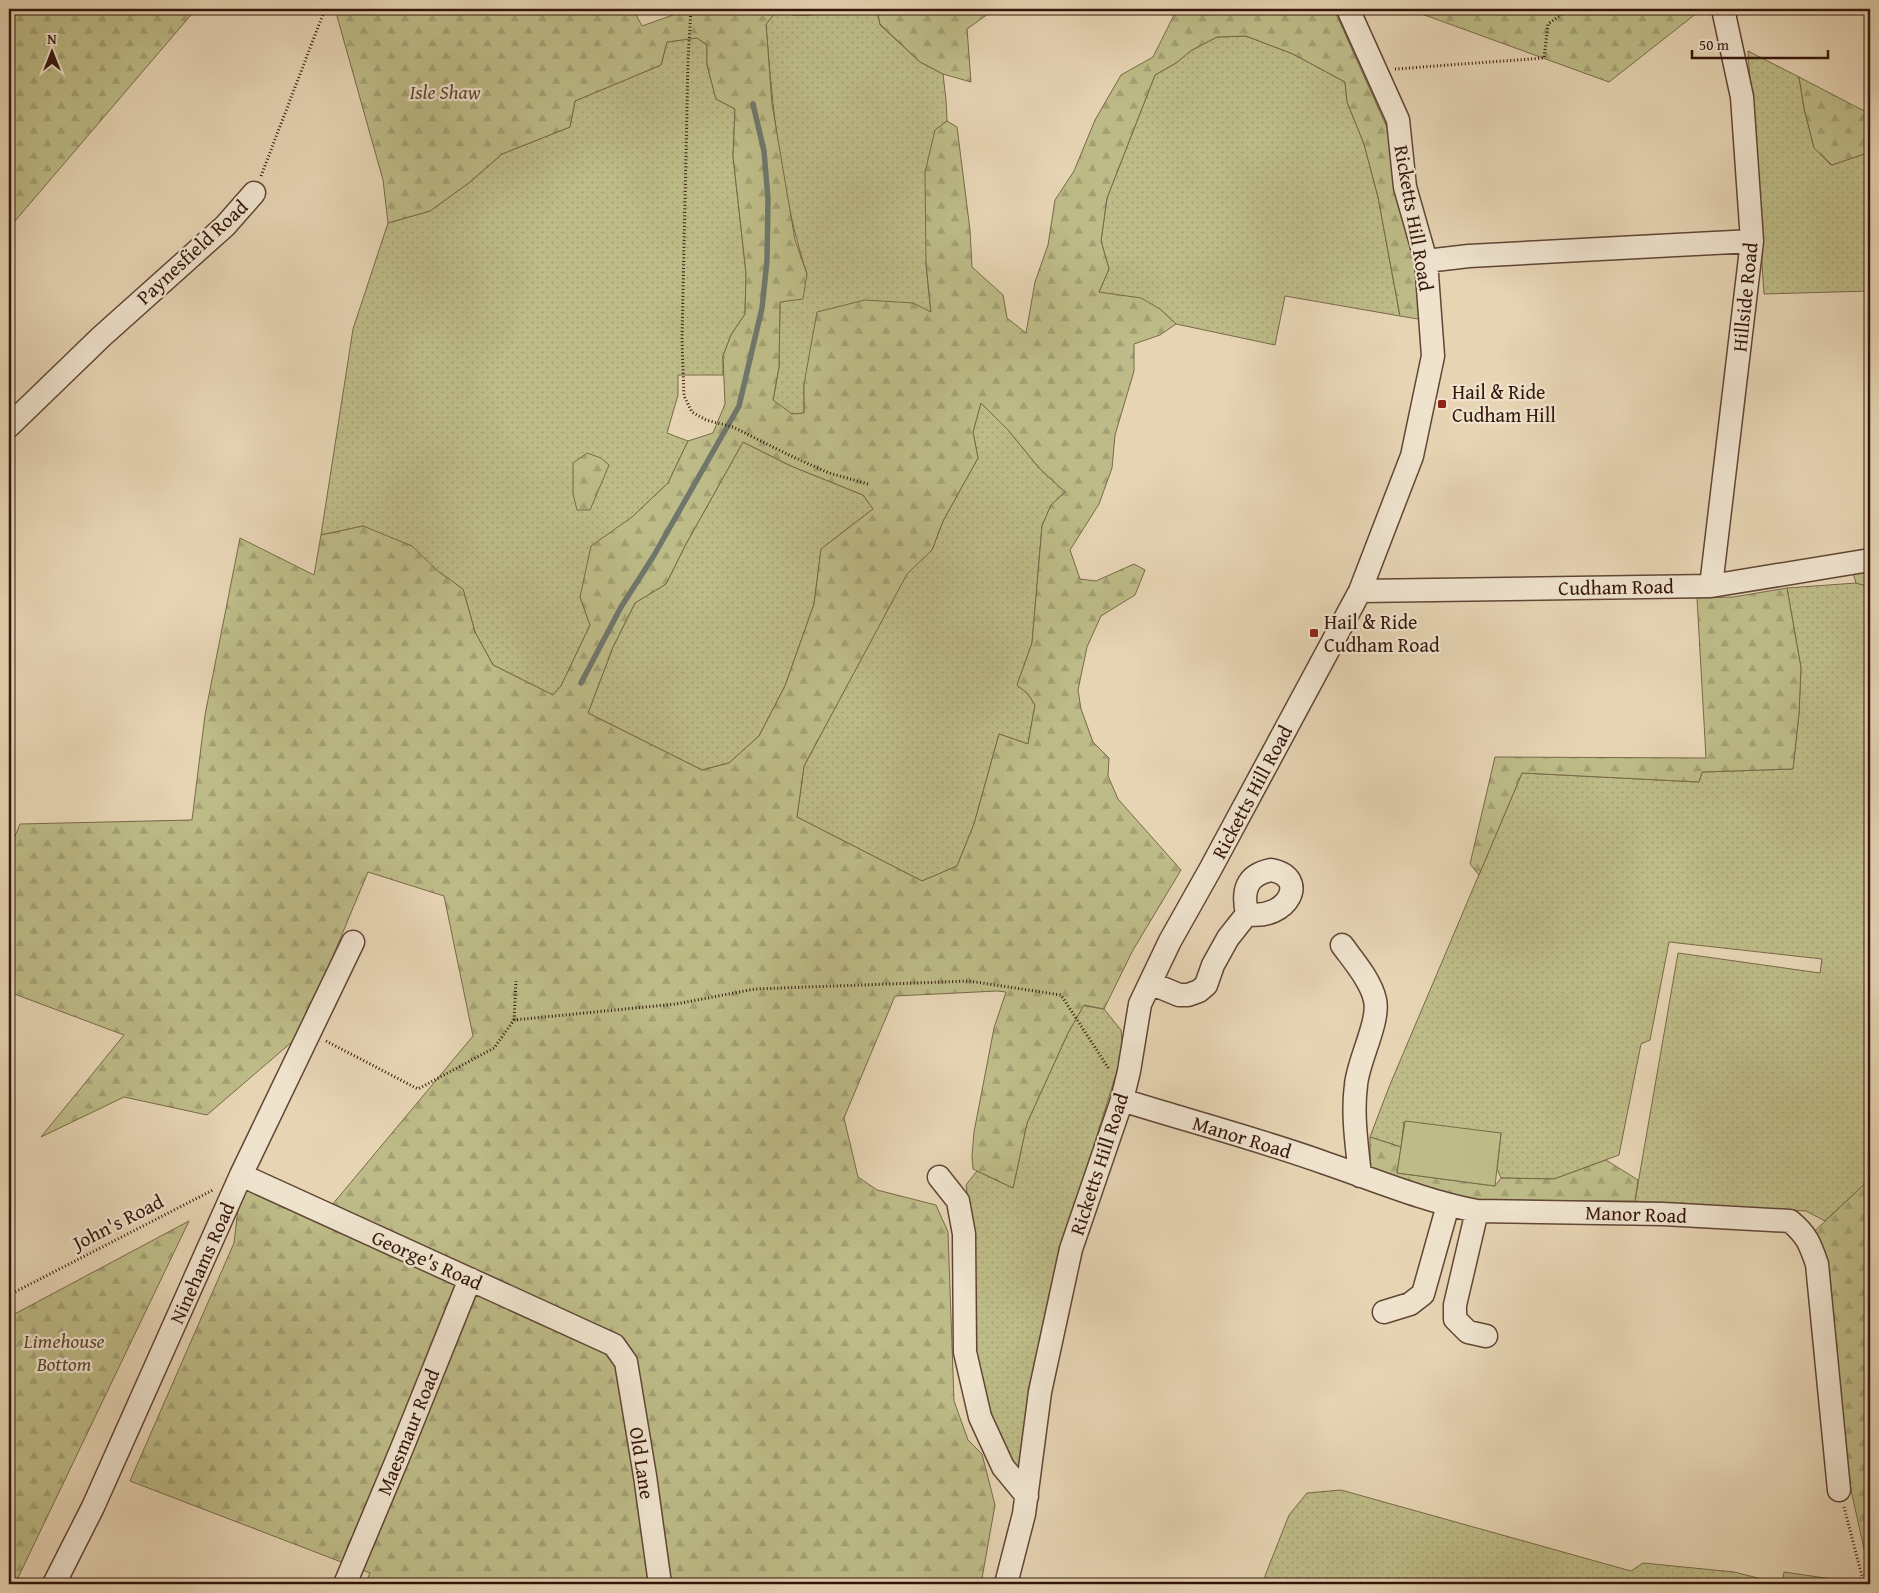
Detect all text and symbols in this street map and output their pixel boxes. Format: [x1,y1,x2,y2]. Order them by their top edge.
north arrow [28,28,78,78]
scale bar [1692,28,1828,60]
text: N [47,29,57,49]
text: 50 m [1699,34,1730,55]
park label: Isle Shaw [410,77,481,106]
street label: Ricketts Hill Road [1387,143,1442,293]
street label: Paynesfield Road [130,192,254,311]
street label: Hillside Road [1724,240,1765,353]
place label: Hail & Ride Cudham Hill [1452,377,1556,429]
marker: Hail & Ride Cudham Hill [1436,398,1448,410]
street label: Cudham Road [1558,571,1674,602]
place label: Hail & Ride Cudham Road [1324,607,1440,659]
marker: Hail & Ride Cudham Road [1308,627,1320,639]
street label: Ricketts Hill Road [1204,719,1299,864]
street label: Ricketts Hill Road [1062,1089,1135,1239]
street label: Manor Road [1189,1108,1295,1165]
street label: John's Road [65,1186,168,1258]
street label: Ninehams Road [162,1197,241,1328]
street label: Manor Road [1585,1197,1688,1230]
street label: George's Road [367,1222,487,1297]
park label: Limehouse Bottom [22,1326,105,1378]
street label: Maesmaur Road [369,1364,446,1499]
street label: Old Lane [622,1425,662,1501]

